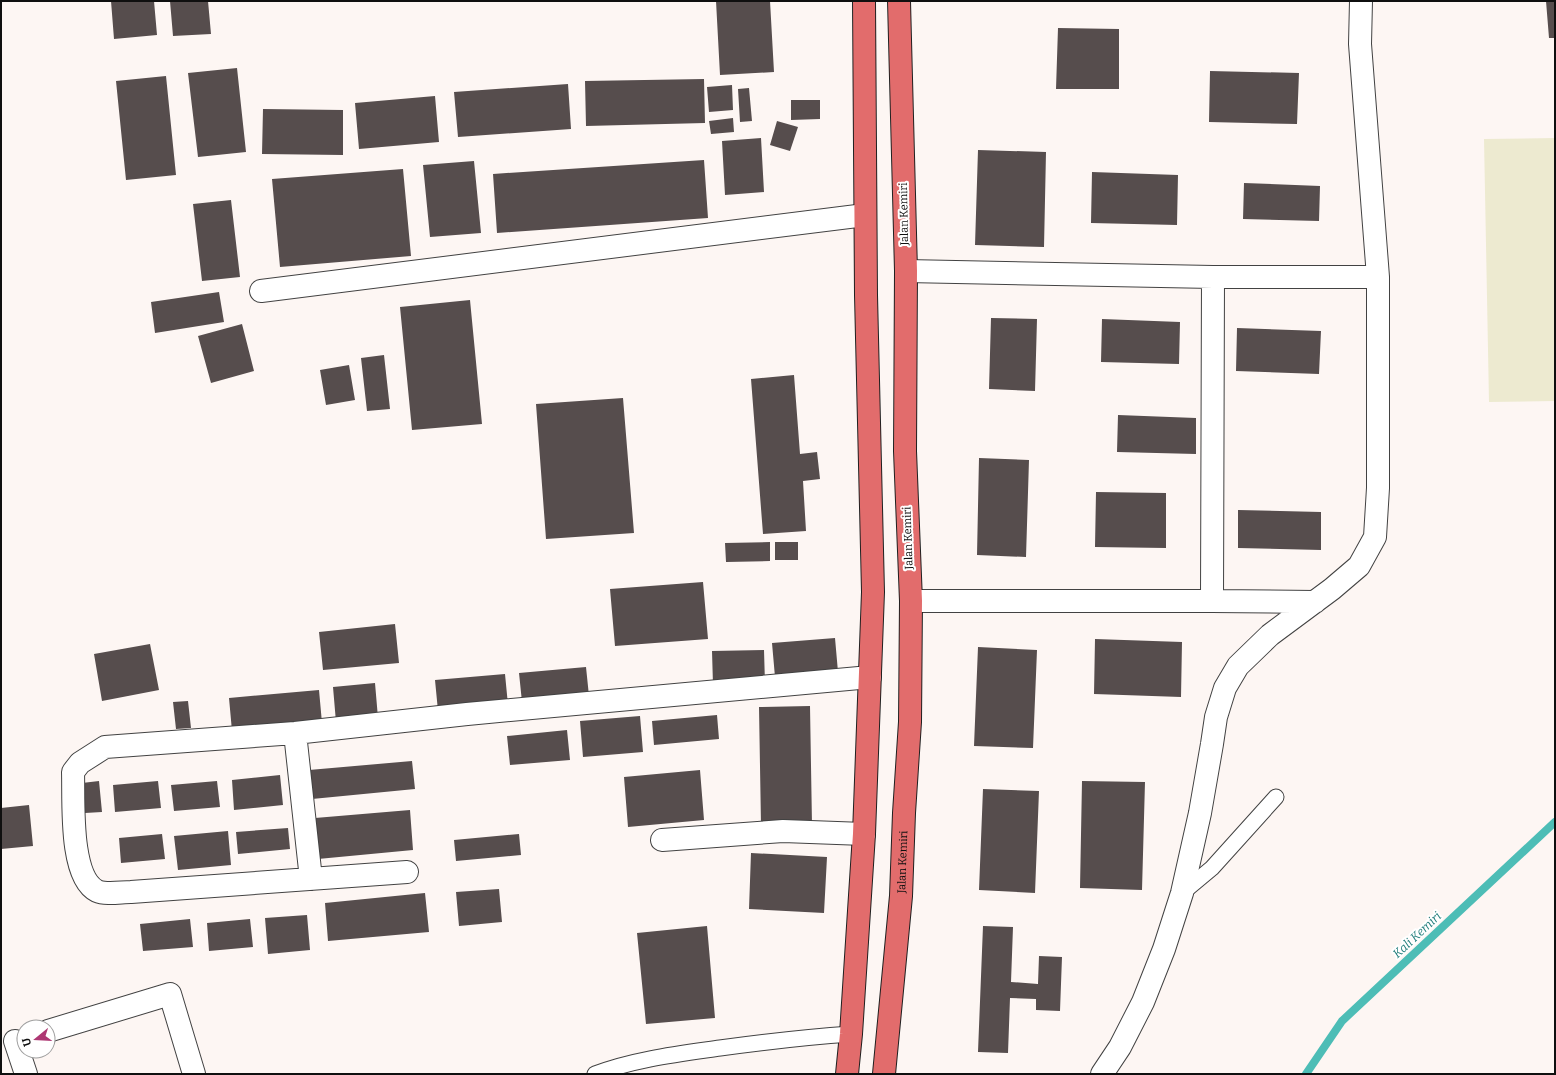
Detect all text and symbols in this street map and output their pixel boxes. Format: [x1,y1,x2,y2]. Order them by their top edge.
street label: Jalan Kemiri [897,182,911,246]
street label: Jalan Kemiri [900,506,916,571]
street label: Jalan Kemiri [895,829,910,894]
water label: Kali Kemiri [1390,909,1444,961]
north arrow [16,1019,56,1059]
text: U [20,1036,34,1048]

